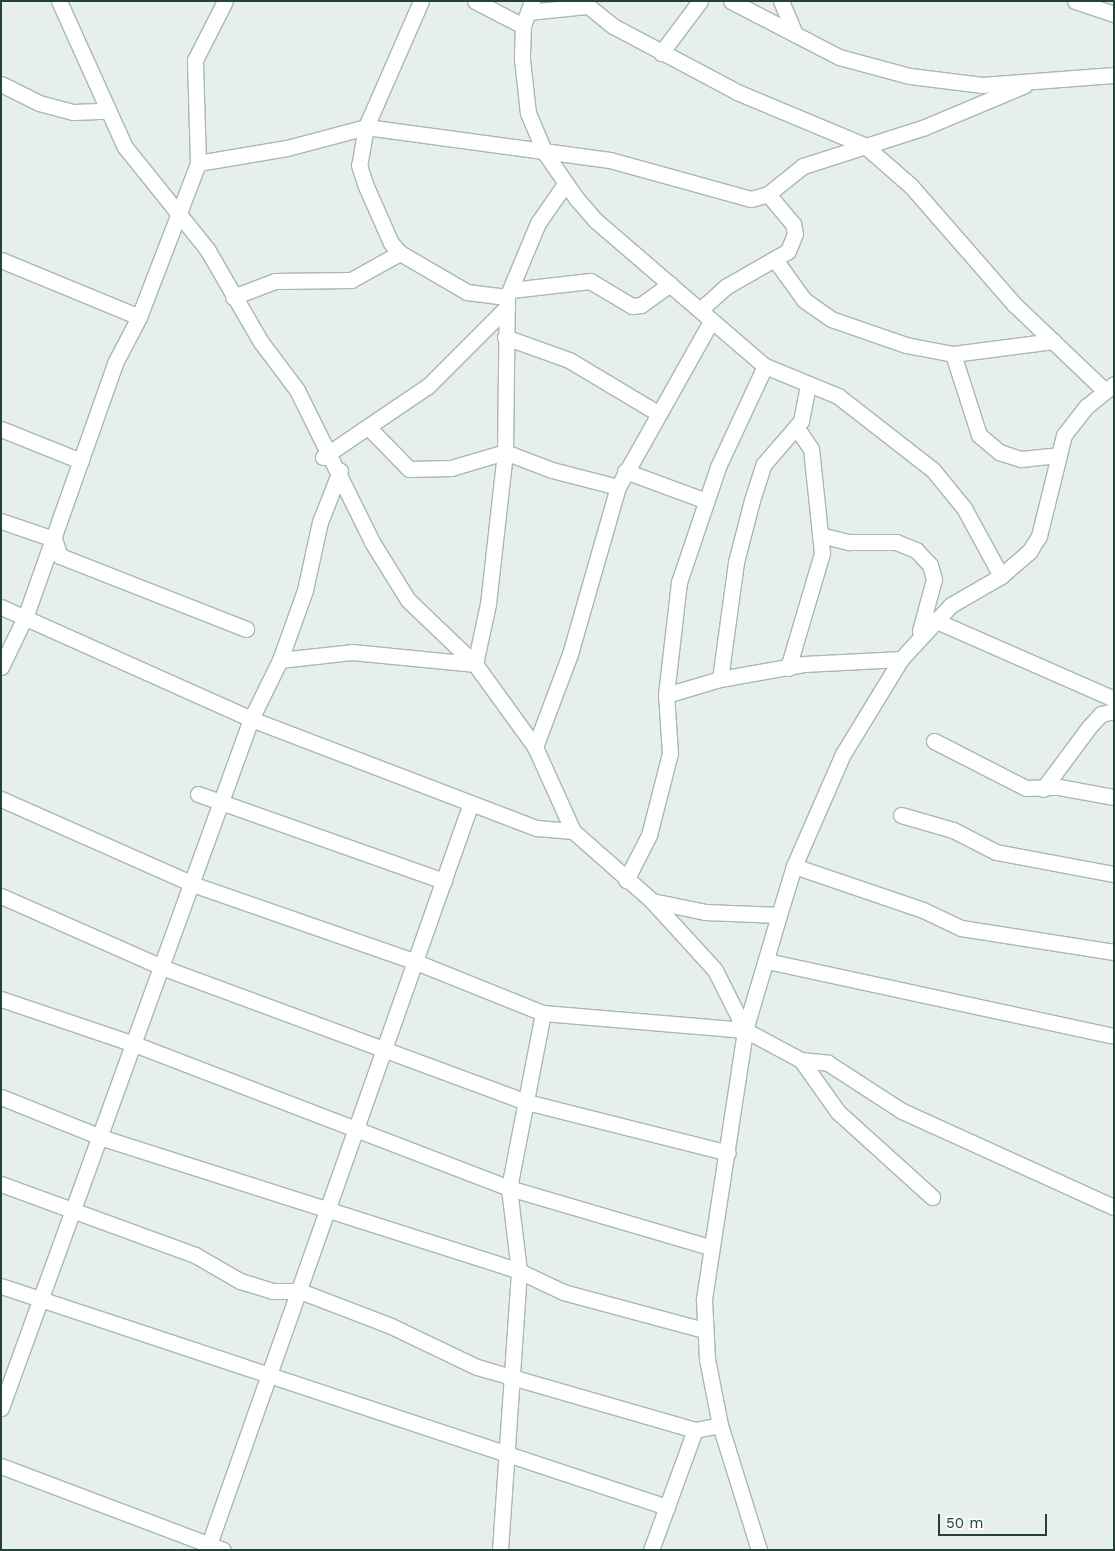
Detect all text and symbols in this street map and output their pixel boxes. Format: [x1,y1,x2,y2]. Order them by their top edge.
scale bar [940,1504,1049,1536]
text: 50 m [946,1514,983,1532]

